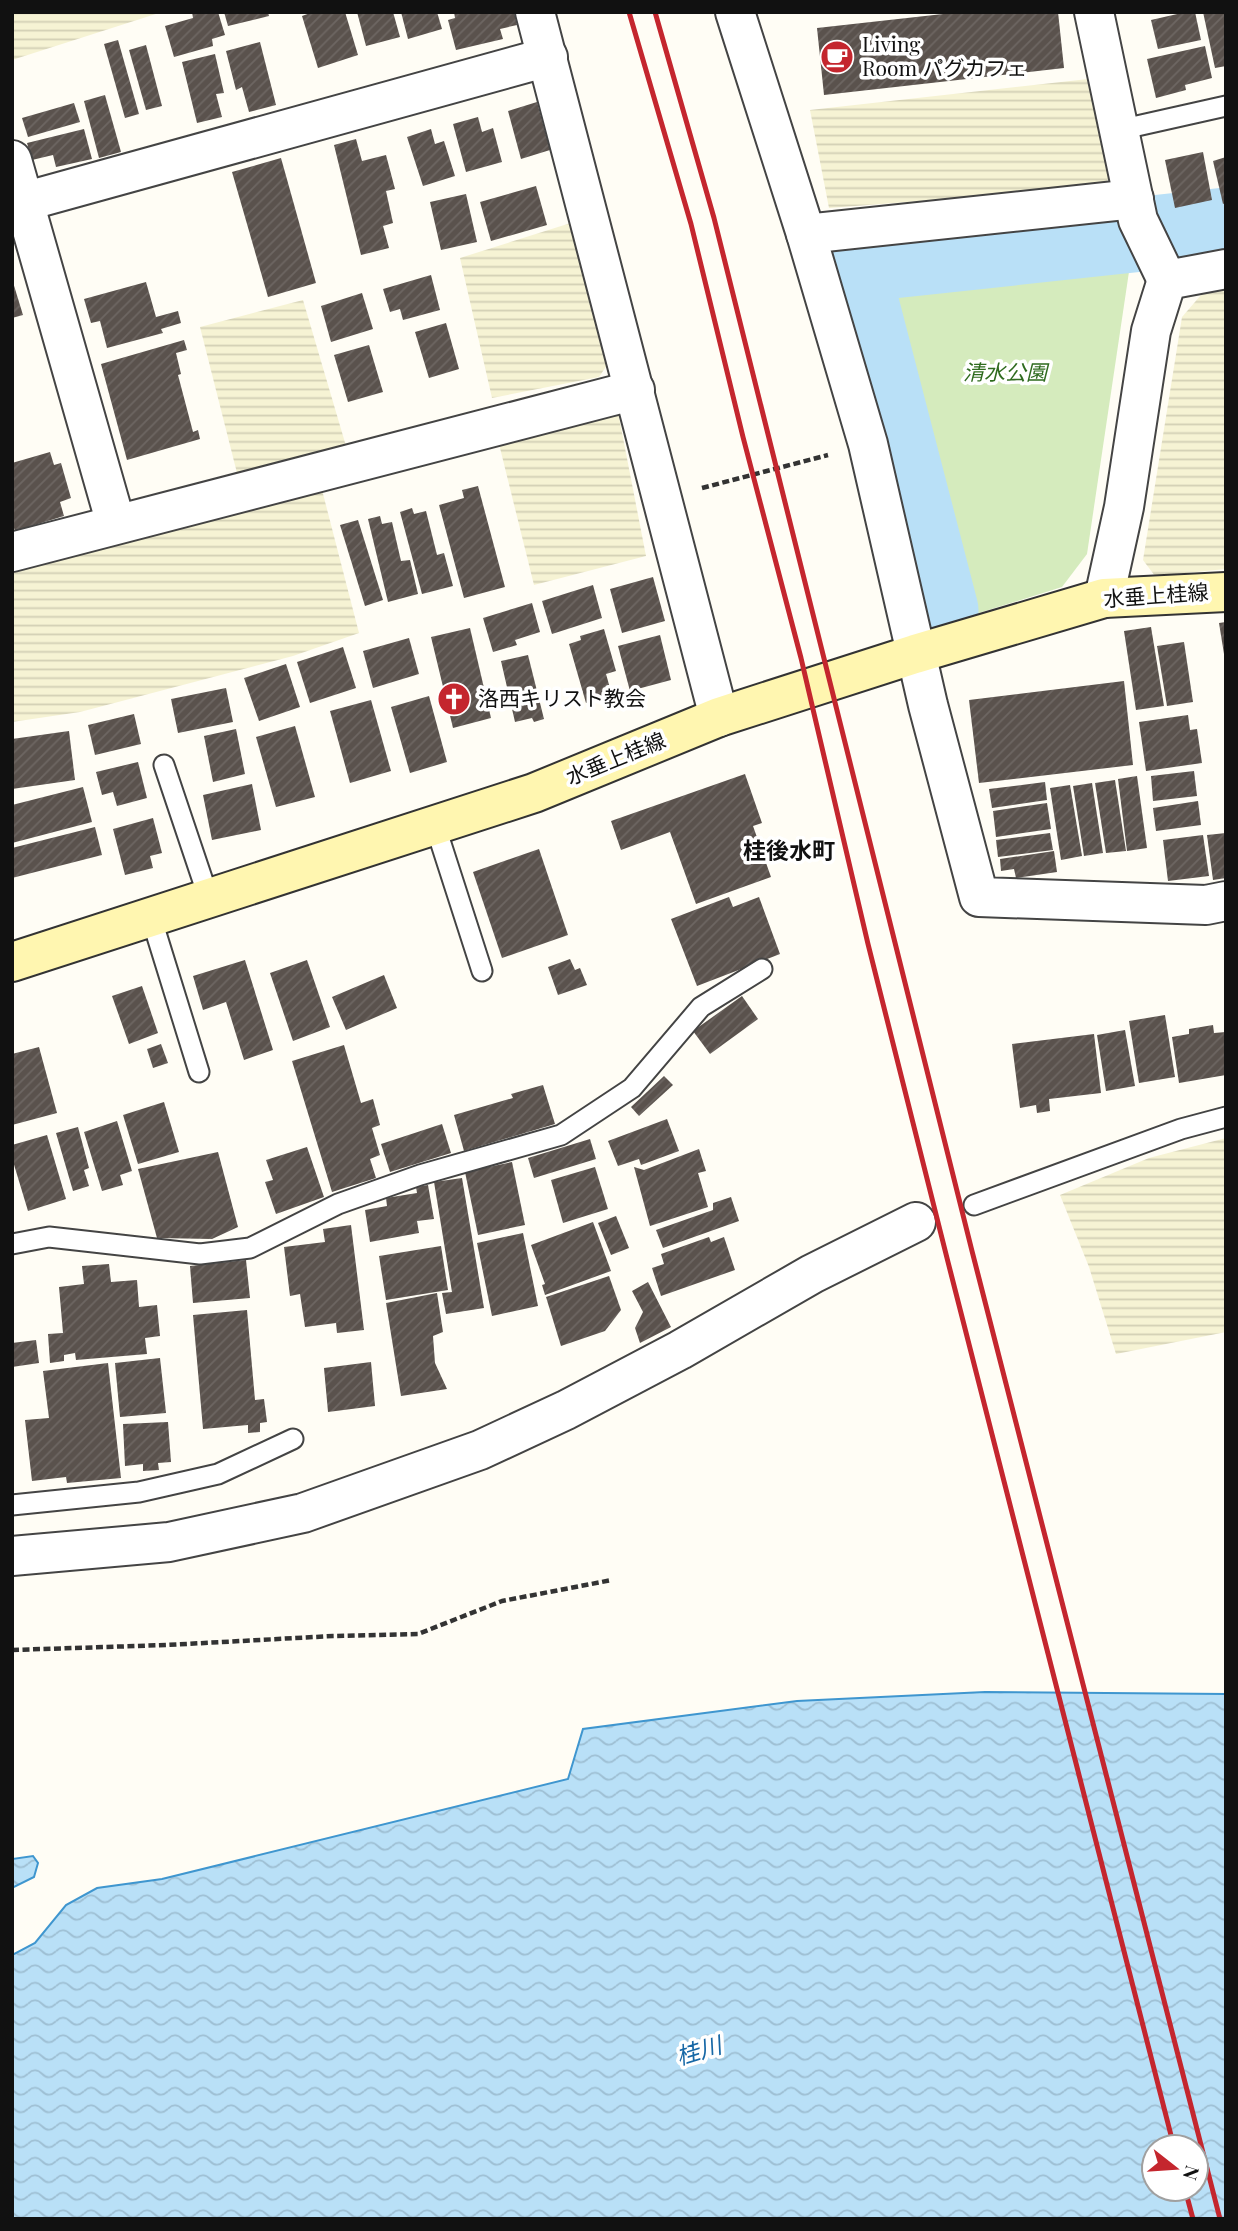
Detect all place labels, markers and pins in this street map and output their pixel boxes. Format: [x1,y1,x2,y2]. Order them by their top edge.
place label: Living Room パグカフェ [862,29,1028,81]
cafe icon: Living Room パグカフェ [818,38,856,76]
church icon: 洛西キリスト教会 [435,680,473,718]
place label: 洛西キリスト教会 [478,683,646,711]

